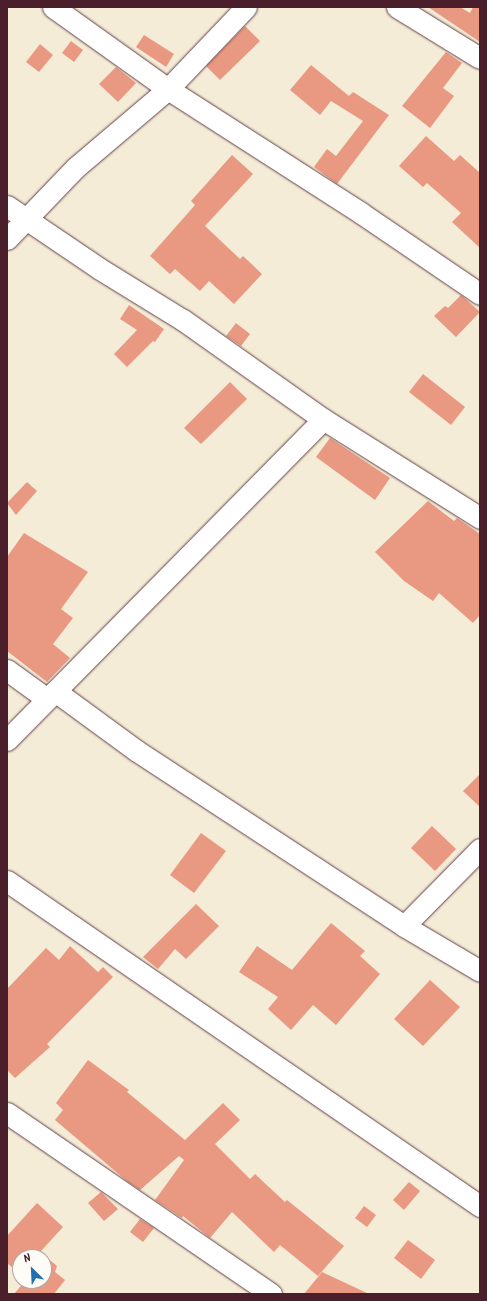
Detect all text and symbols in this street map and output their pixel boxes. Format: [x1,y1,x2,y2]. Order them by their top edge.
north arrow [12,1249,52,1289]
text: N [21,1249,34,1269]

